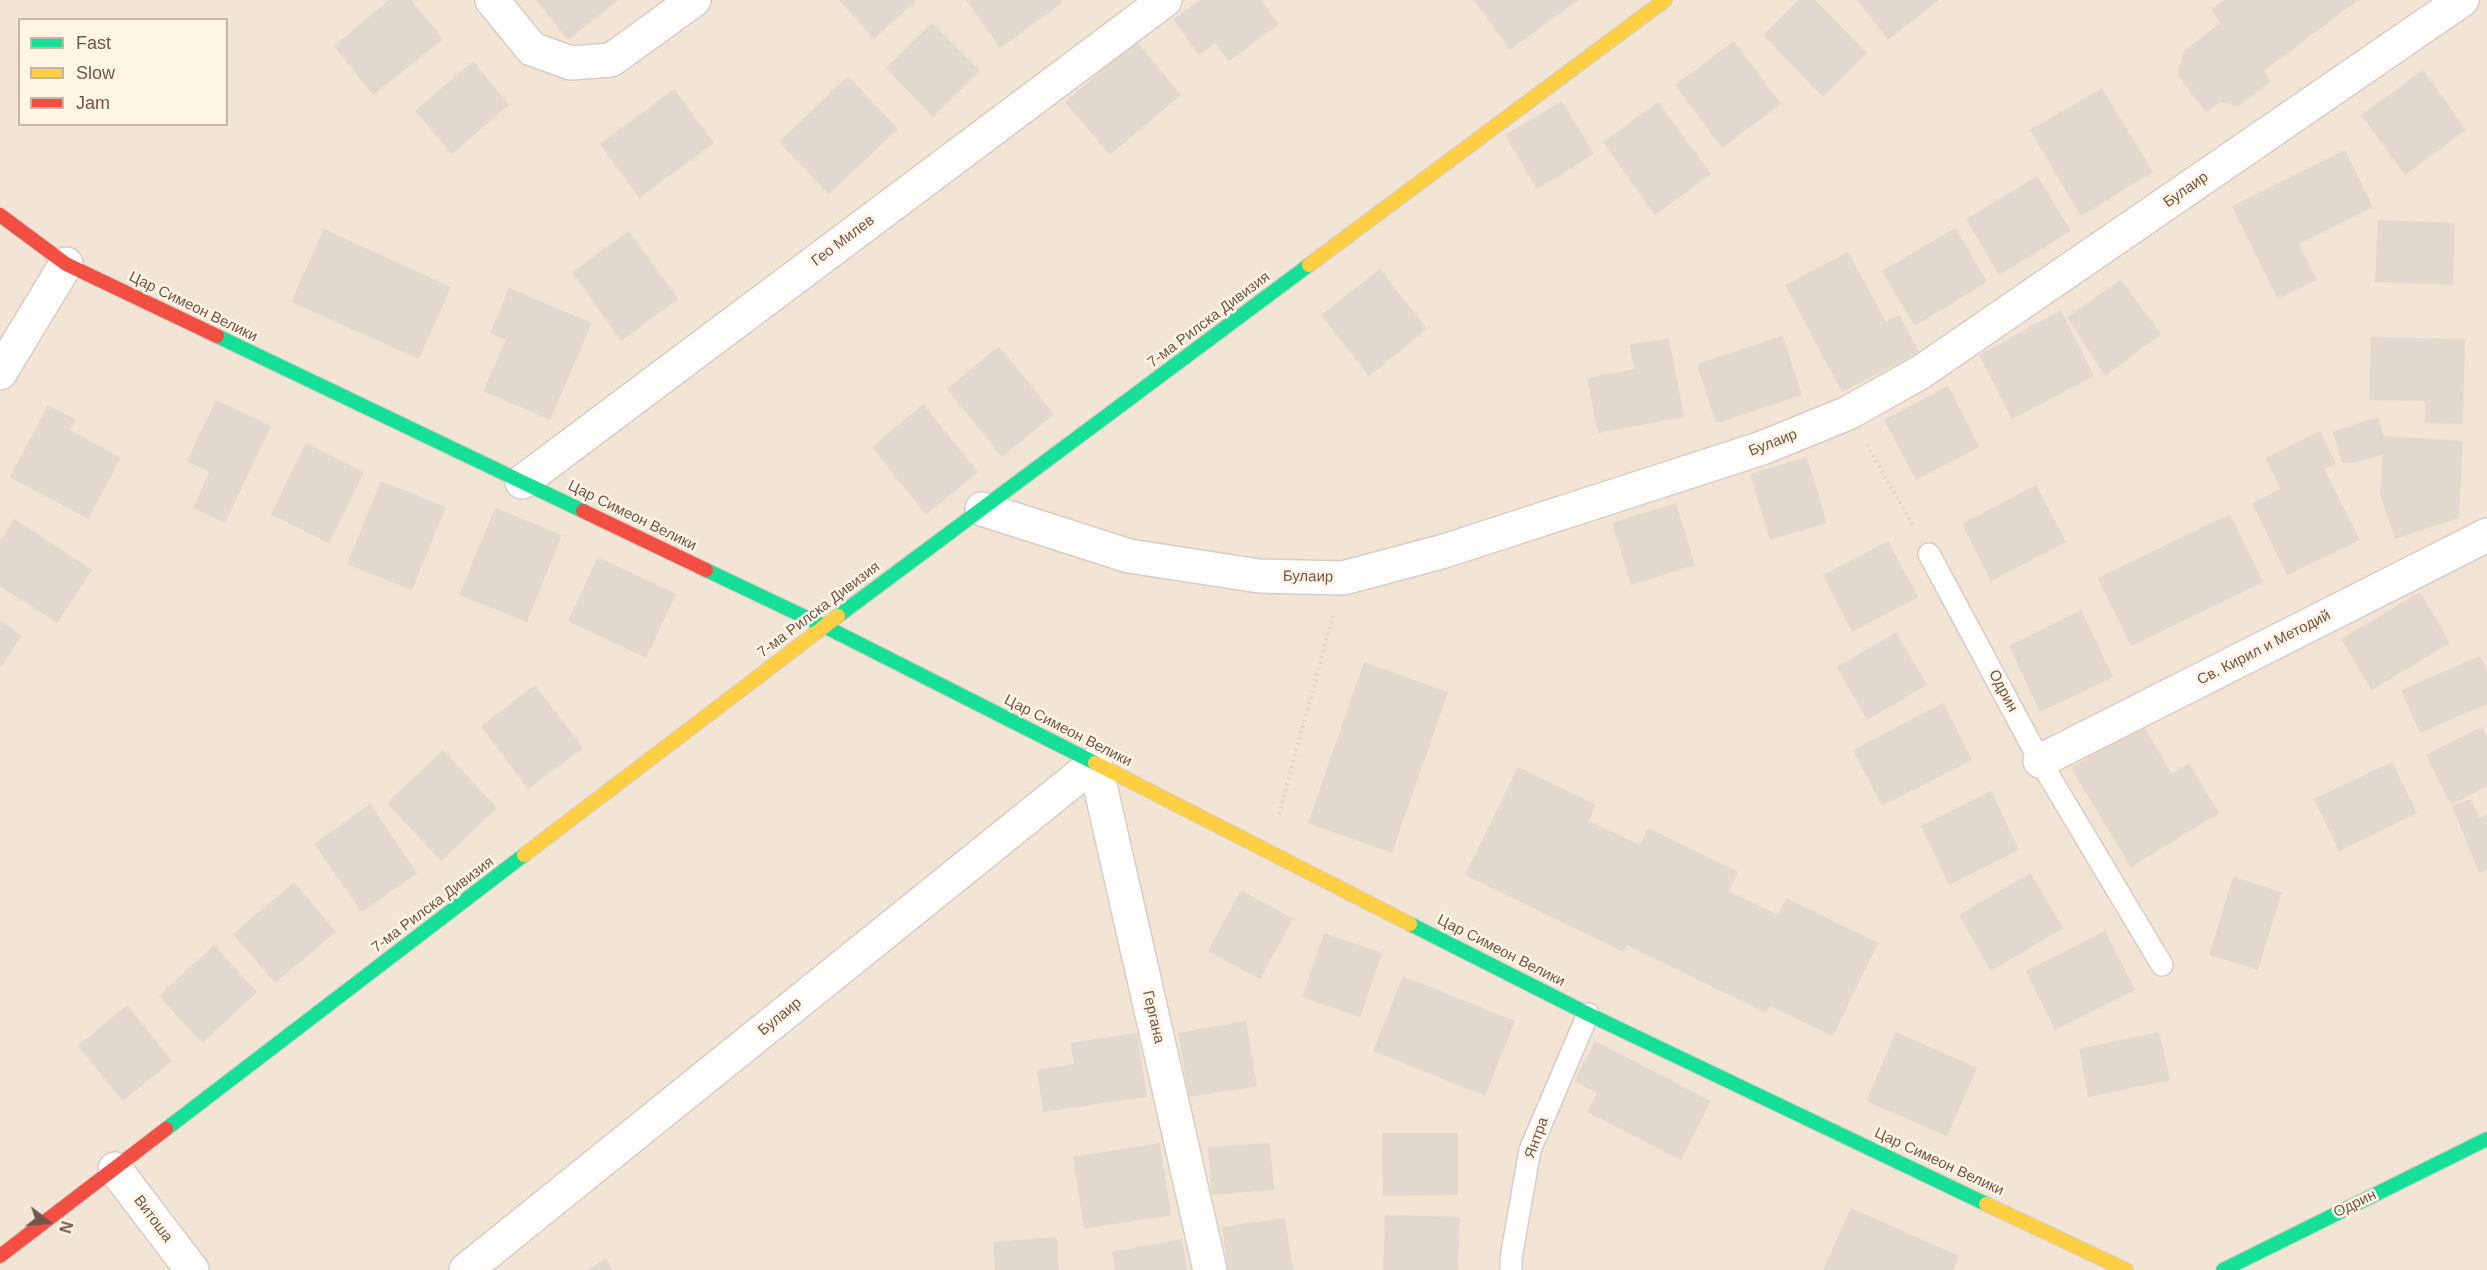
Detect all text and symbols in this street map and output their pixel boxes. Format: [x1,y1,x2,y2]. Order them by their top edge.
legend [18,18,228,126]
text: Fast [76,33,111,53]
text: Slow [76,63,115,83]
text: Jam [76,93,110,113]
street label: Булаир [2160,168,2212,212]
street label: Гео Милев [808,212,878,270]
street label: Цар Симеон Велики [126,268,260,346]
street label: 7-ма Рилска Дивизия [1144,268,1274,372]
street label: Булаир [1746,426,1800,460]
street label: Цар Симеон Велики [565,477,699,555]
street label: 7-ма Рилска Дивизия [754,558,884,662]
street label: Булаир [1283,568,1333,586]
street label: Св. Кирил и Методий [2194,607,2334,689]
street label: Одрин [1984,667,2022,715]
street label: Цар Симеон Велики [1001,691,1135,771]
street label: 7-ма Рилска Дивизия [368,853,498,957]
street label: Цар Симеон Велики [1434,911,1568,991]
street label: Гергана [1138,989,1168,1045]
street label: Булаир [755,994,805,1040]
street label: Янтра [1521,1115,1553,1161]
street label: Цар Симеон Велики [1871,1124,2007,1200]
street label: Одрин [2331,1186,2379,1222]
north arrow [18,1192,78,1252]
street label: Витоша [130,1192,176,1246]
text: N [56,1219,76,1235]

